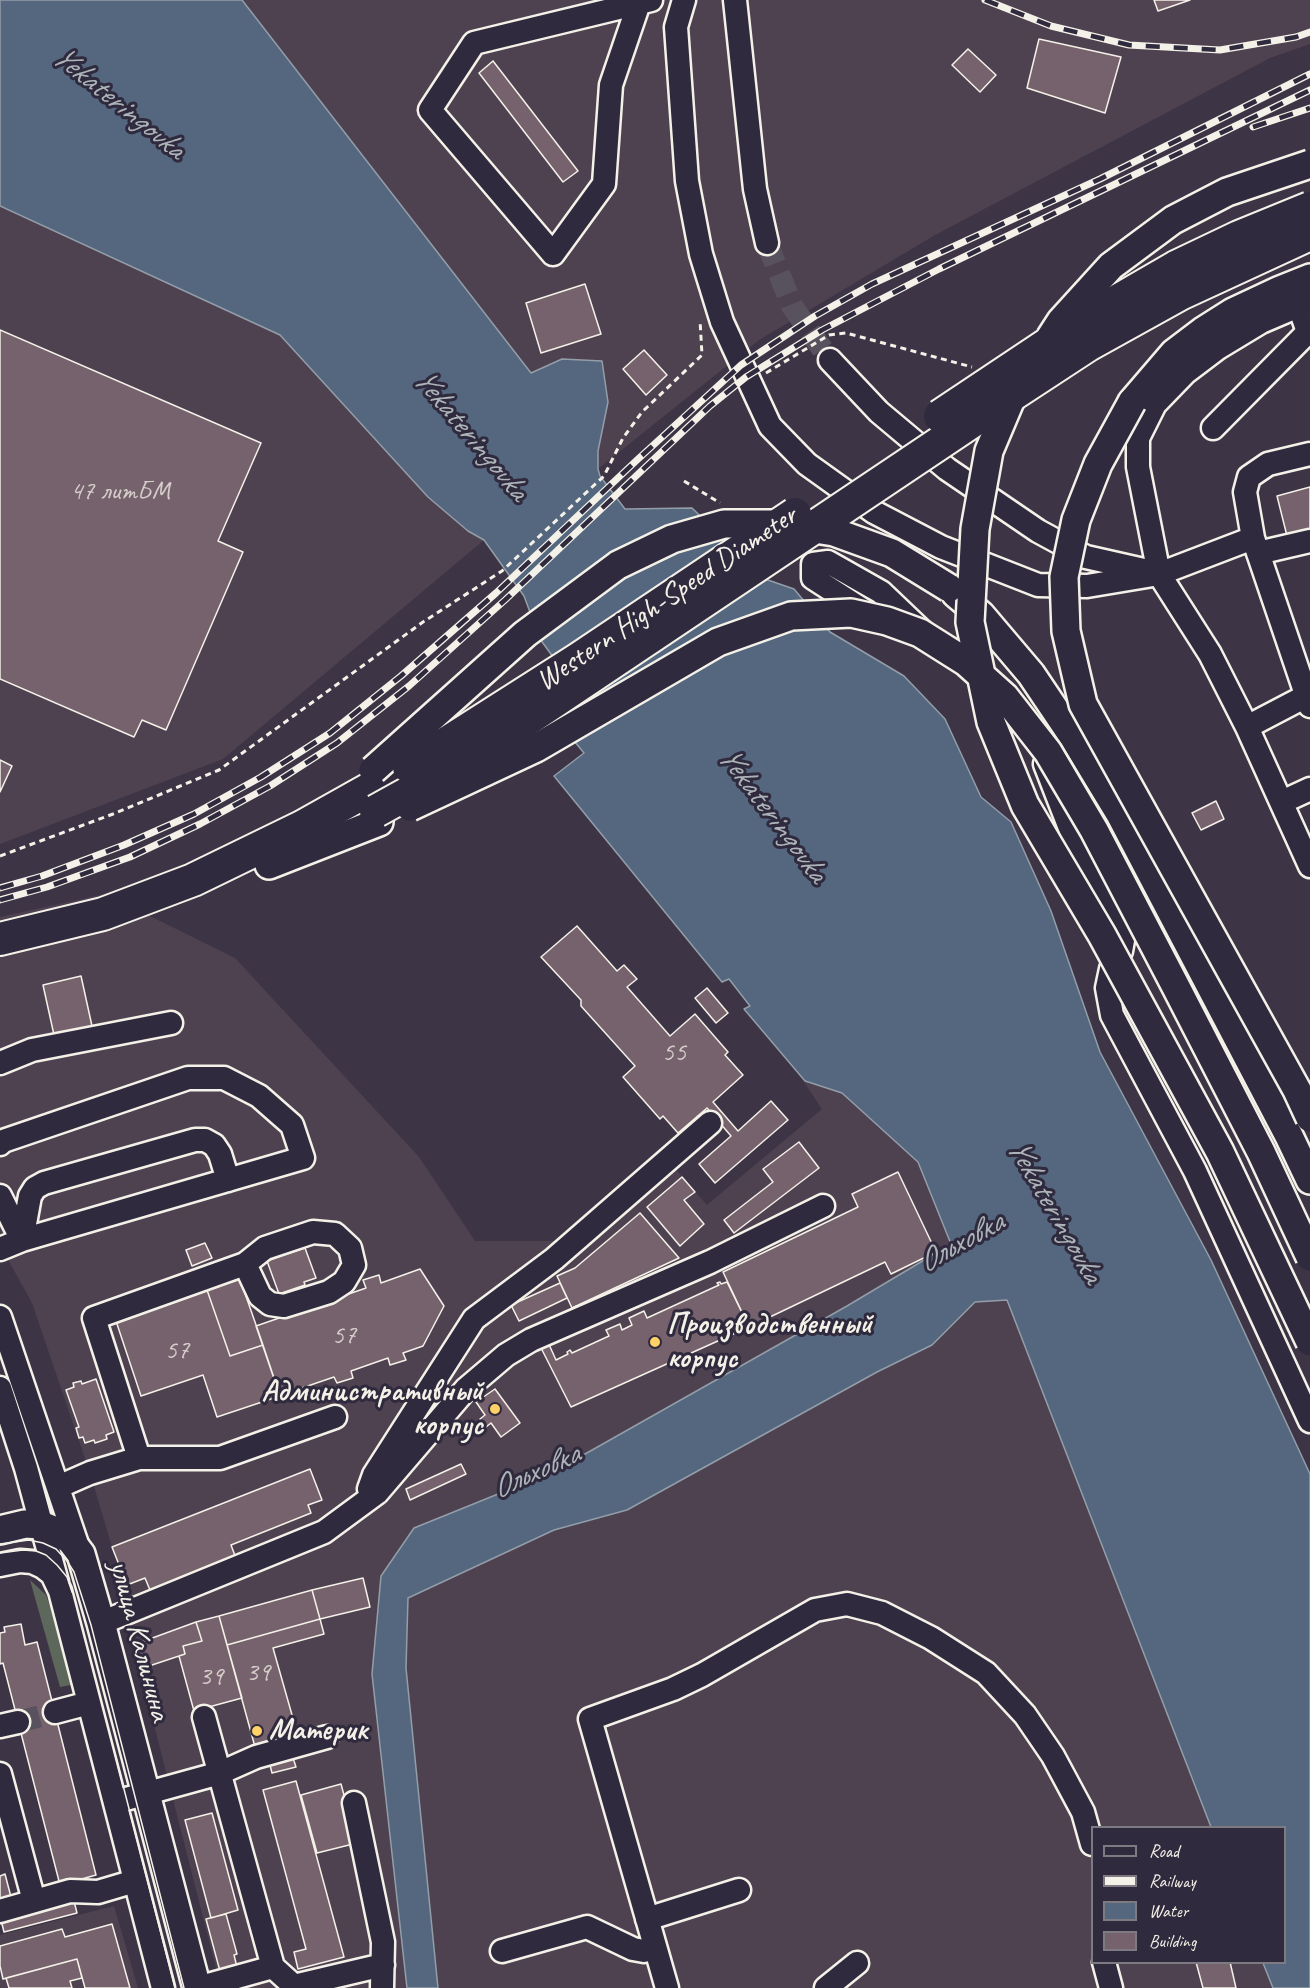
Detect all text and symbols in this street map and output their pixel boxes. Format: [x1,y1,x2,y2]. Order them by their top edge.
water label: Yekateringovka [44,38,192,168]
water label: Yekateringovka [404,361,536,509]
house number: 47 литБМ [70,476,170,508]
street label: Western High-Speed Diameter [530,498,804,700]
water label: Yekateringovka [709,740,835,890]
house number: 55 [662,1037,686,1069]
water label: Yekateringovka [997,1132,1111,1290]
water label: Ольховка [911,1204,1011,1282]
place label: Производственный корпус [667,1307,872,1378]
house number: 57 [332,1320,356,1352]
house number: 57 [165,1335,189,1367]
marker: Производственный корпус [648,1335,662,1349]
place label: Административный корпус [262,1374,483,1444]
marker: Административный корпус [488,1402,502,1416]
water label: Ольховка [486,1436,586,1508]
street label: улица Калинина [100,1557,178,1725]
house number: 39 [246,1657,270,1689]
house number: 39 [199,1661,223,1693]
place label: Материк [269,1713,368,1749]
marker: Материк [250,1724,264,1738]
legend [1091,1826,1286,1964]
text: Road [1149,1840,1179,1862]
text: Railway [1149,1870,1196,1892]
text: Water [1149,1900,1188,1922]
text: Building [1149,1930,1196,1952]

